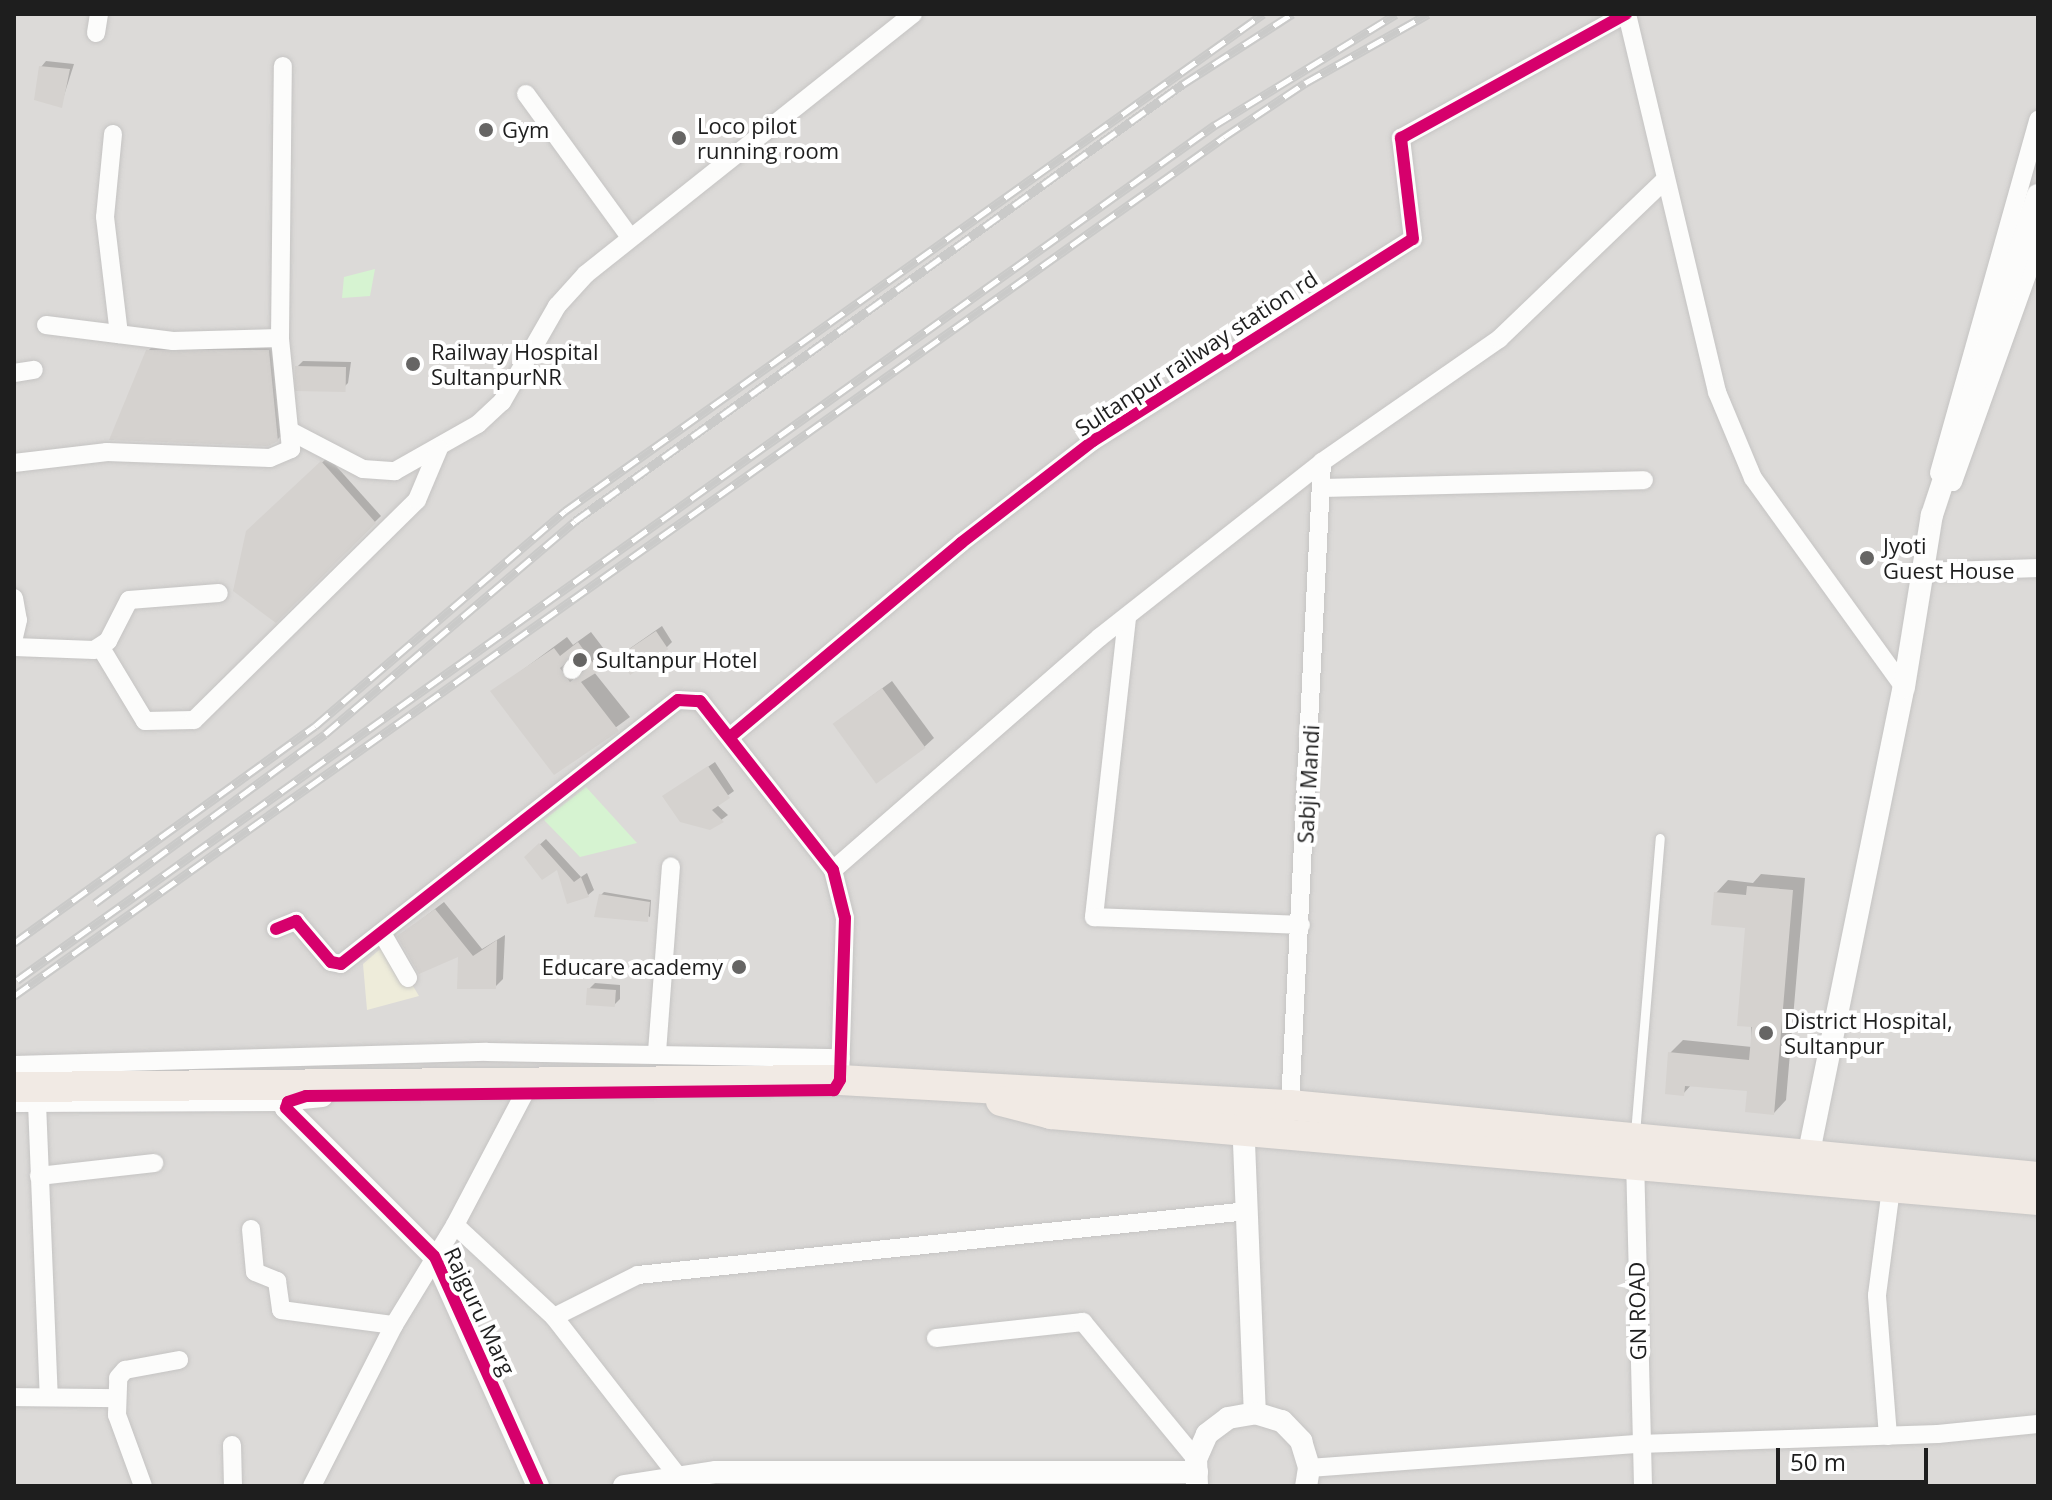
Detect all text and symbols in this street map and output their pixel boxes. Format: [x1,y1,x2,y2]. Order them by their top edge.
place label: Loco pilot running room [697,112,839,164]
place label: Gym [502,117,549,143]
marker: Gym [477,121,495,139]
marker: Loco pilot running room [668,127,690,149]
street label: Sultanpur railway station rd [1070,265,1322,441]
place label: Railway Hospital SultanpurNR [431,338,598,390]
marker: Railway Hospital SultanpurNR [402,353,424,375]
place label: Jyoti Guest House [1883,532,2015,584]
marker: Jyoti Guest House [1858,549,1876,567]
place label: Sultanpur Hotel [596,647,758,673]
marker: Sultanpur Hotel [571,651,589,669]
street label: Sabji Mandi [1292,724,1324,844]
place label: Educare academy [542,954,723,980]
marker: Educare academy [730,958,748,976]
place label: District Hospital, Sultanpur [1784,1007,1953,1058]
marker: District Hospital, Sultanpur [1755,1022,1777,1044]
street label: Rajguru Marg [439,1243,521,1379]
street label: GN ROAD [1623,1261,1651,1361]
scale bar [1780,1432,1932,1482]
text: 50 m [1790,1445,1846,1478]

